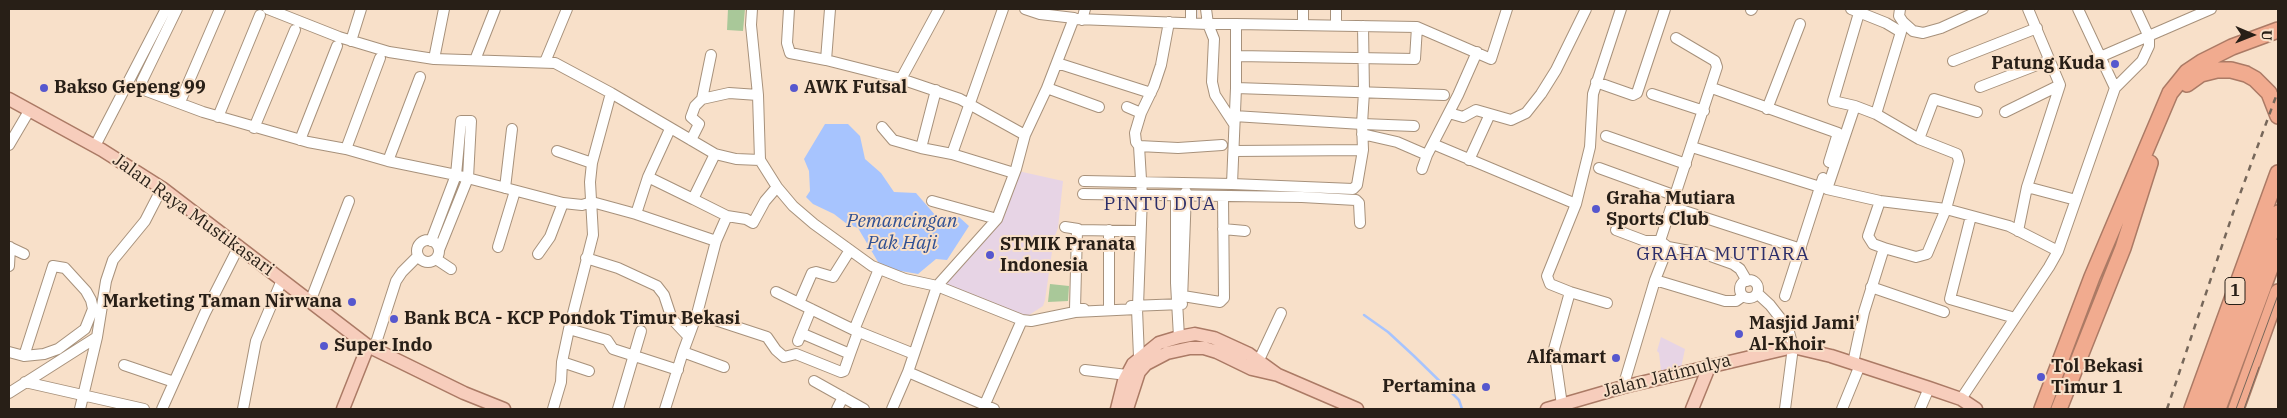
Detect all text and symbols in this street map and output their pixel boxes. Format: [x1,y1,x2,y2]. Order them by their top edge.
north arrow [2227,10,2277,60]
text: U [2258,30,2276,41]
place label: Patung Kuda [1991,53,2105,75]
marker: Patung Kuda [2109,58,2121,70]
place label: Bakso Gepeng 99 [54,77,206,99]
place label: AWK Futsal [804,77,907,99]
marker: Bakso Gepeng 99 [38,82,50,94]
marker: AWK Futsal [788,82,800,94]
street label: Jalan Raya Mustikasari [108,149,278,281]
place label: Graha Mutiara Sports Club [1606,188,1735,230]
district label: PINTU DUA [1102,194,1218,216]
marker: Graha Mutiara Sports Club [1590,203,1602,215]
water label: Pemancingan Pak Haji [846,211,958,255]
place label: STMIK Pranata Indonesia [1000,234,1135,276]
district label: GRAHA MUTIARA [1635,244,1811,266]
marker: STMIK Pranata Indonesia [984,249,996,261]
road number: 1 [2225,278,2245,304]
place label: Marketing Taman Nirwana [103,291,342,313]
marker: Marketing Taman Nirwana [346,296,358,308]
place label: Bank BCA - KCP Pondok Timur Bekasi [404,308,740,330]
marker: Bank BCA - KCP Pondok Timur Bekasi [388,313,400,325]
place label: Masjid Jami' Al-Khoir [1749,313,1860,356]
marker: Masjid Jami' Al-Khoir [1733,328,1745,340]
place label: Super Indo [334,335,432,357]
marker: Super Indo [318,340,330,352]
place label: Alfamart [1527,347,1606,369]
street label: Jalan Jatimulya [1601,350,1733,402]
marker: Alfamart [1610,352,1622,364]
place label: Tol Bekasi Timur 1 [2051,356,2143,398]
marker: Tol Bekasi Timur 1 [2035,371,2047,383]
place label: Pertamina [1382,376,1476,398]
marker: Pertamina [1480,381,1492,393]

